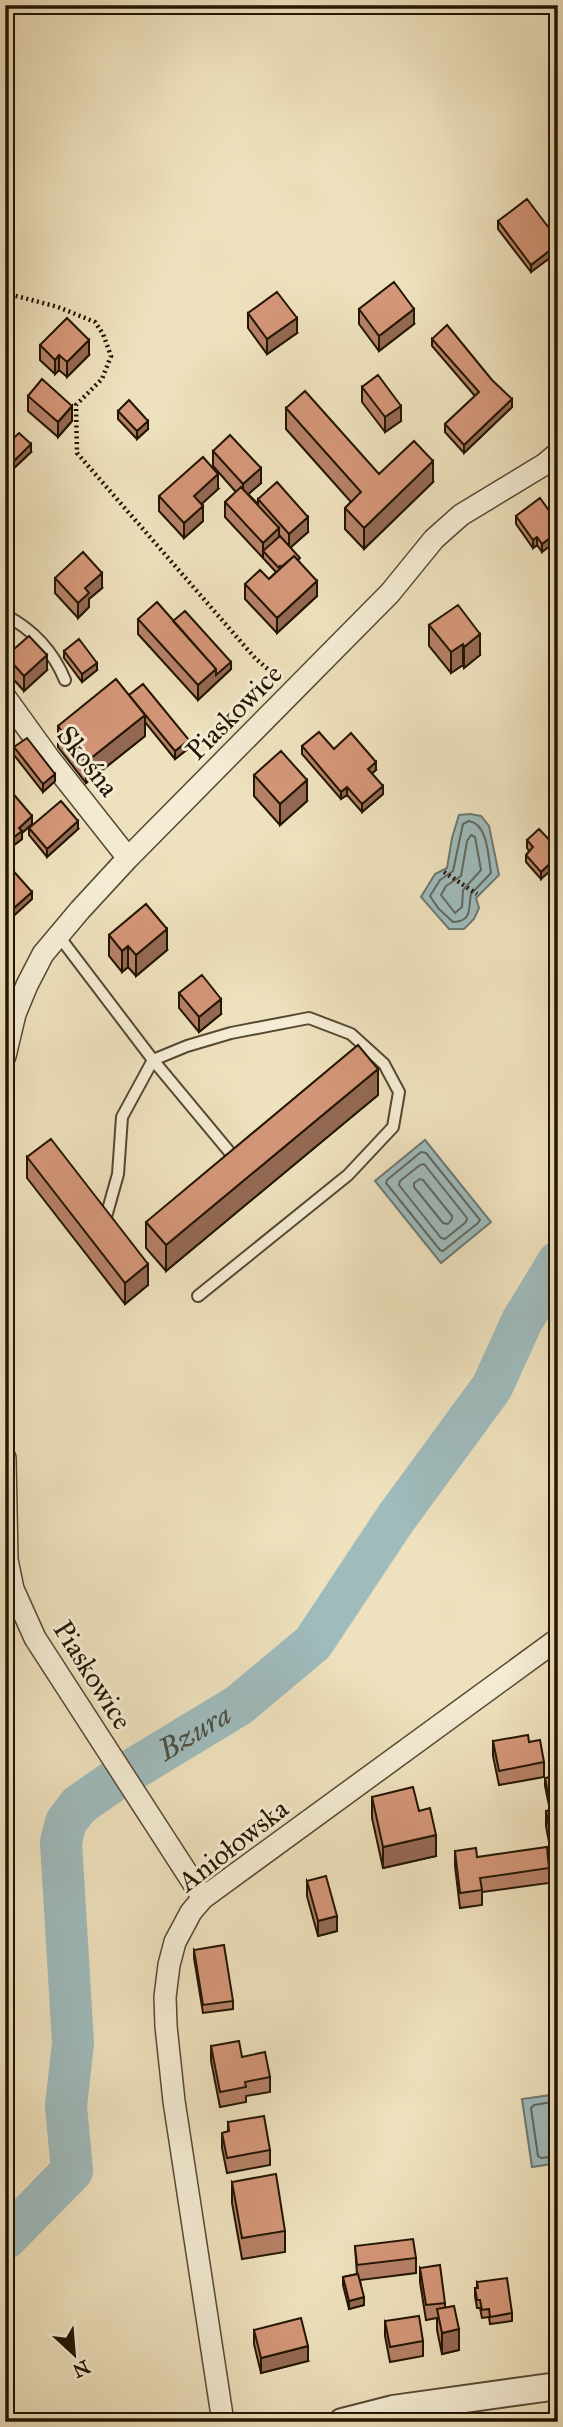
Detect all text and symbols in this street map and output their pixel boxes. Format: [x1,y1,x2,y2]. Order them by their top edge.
street label: Piaskowice [178,656,290,768]
street label: Skośna [49,719,127,804]
street label: Piaskowice [46,1614,140,1736]
water label: Bzura [149,1696,238,1769]
street label: Aniołowska [170,1791,295,1900]
north arrow [38,2318,108,2388]
text: N [69,2355,94,2383]

